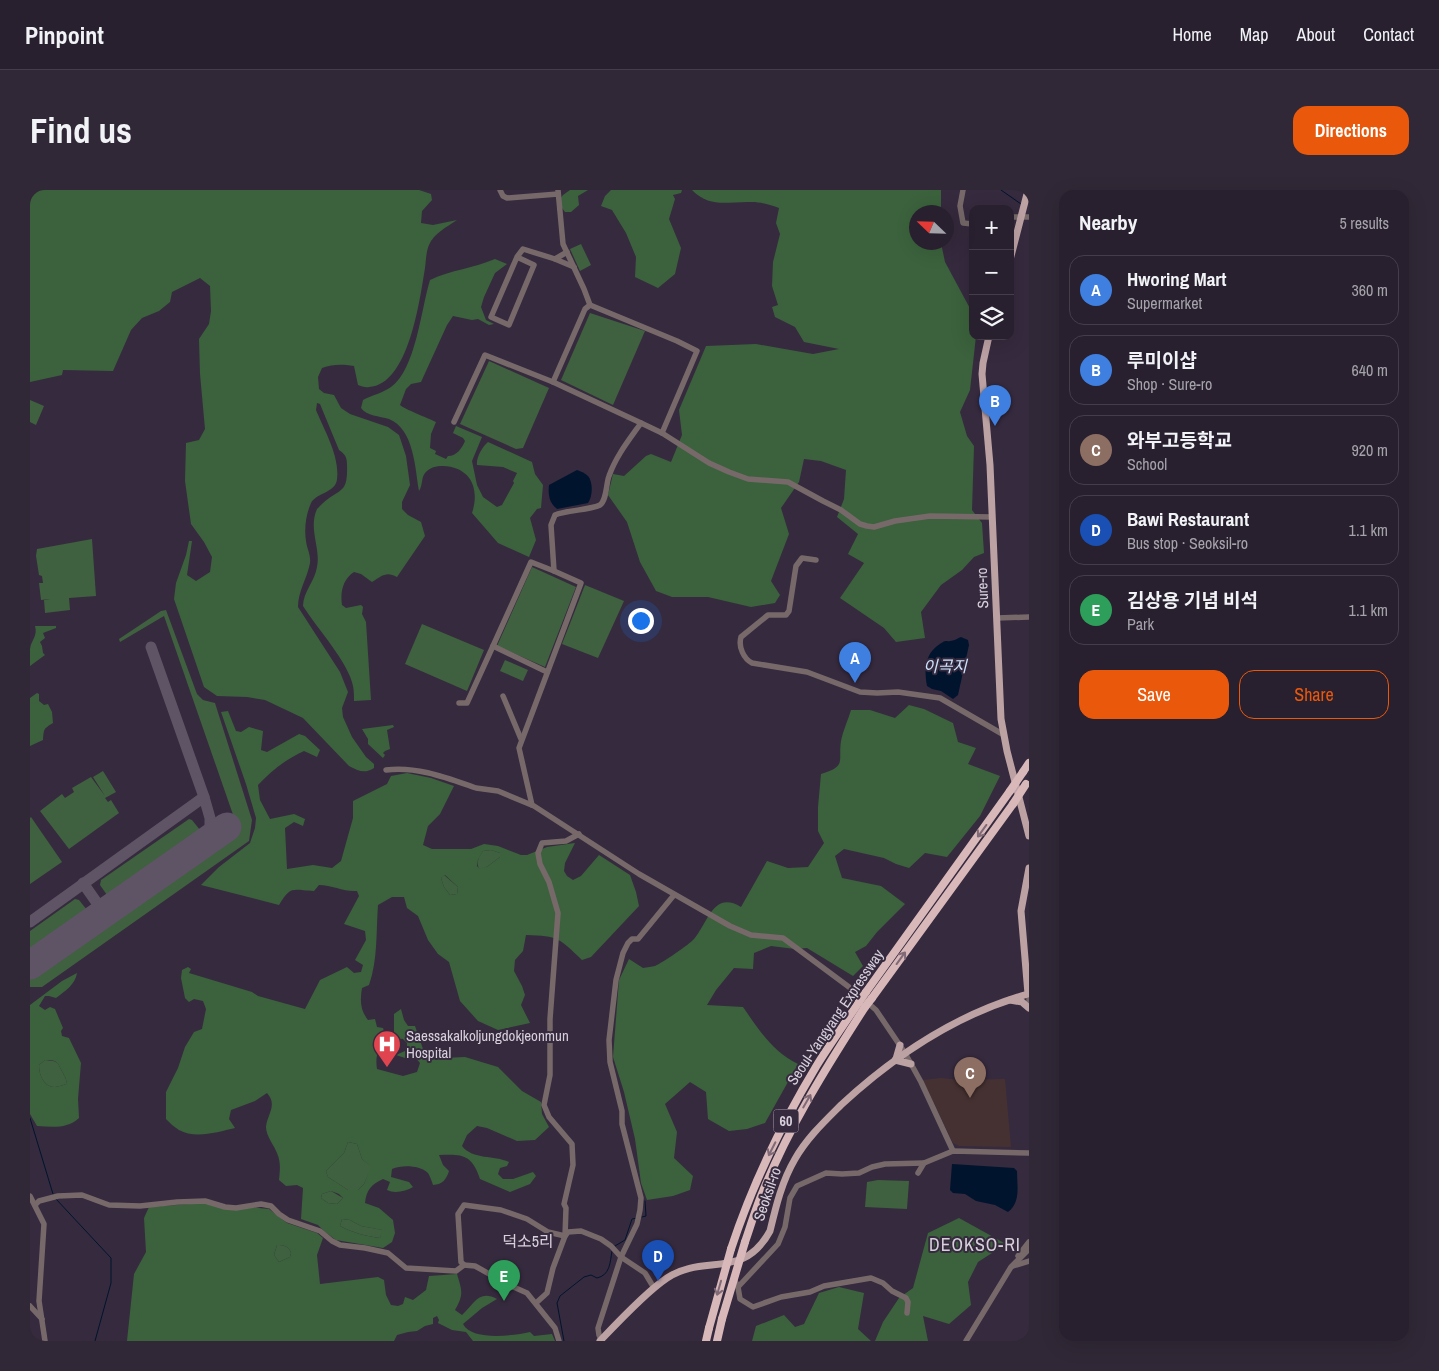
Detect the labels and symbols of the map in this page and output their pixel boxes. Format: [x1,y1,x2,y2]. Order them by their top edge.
north arrow [909,205,954,250]
pin: B [979,385,1011,426]
street label: Sure-ro [971,567,993,609]
your location [628,608,654,634]
pin: A [839,642,871,683]
water label: 이곡지 [923,655,968,677]
one-way arrow [977,824,987,838]
street label: Seoul-Yangyang Expressway [782,944,889,1089]
one-way arrow [896,951,906,965]
place label: Saessakalkoljungdokjeonmun Hospital [406,1025,569,1063]
hospital icon: Saessakalkoljungdokjeonmun Hospital [372,1029,402,1068]
pin: C [954,1057,986,1098]
one-way arrow [802,1094,812,1109]
road number: 60 [774,1109,798,1132]
one-way arrow [767,1141,777,1156]
street label: Seoksil-ro [748,1164,786,1224]
district label: 덕소5리 [502,1230,554,1252]
district label: DEOKSO-RI [929,1232,1021,1257]
pin: D [642,1240,674,1281]
pin: E [488,1260,520,1301]
one-way arrow [714,1280,724,1296]

